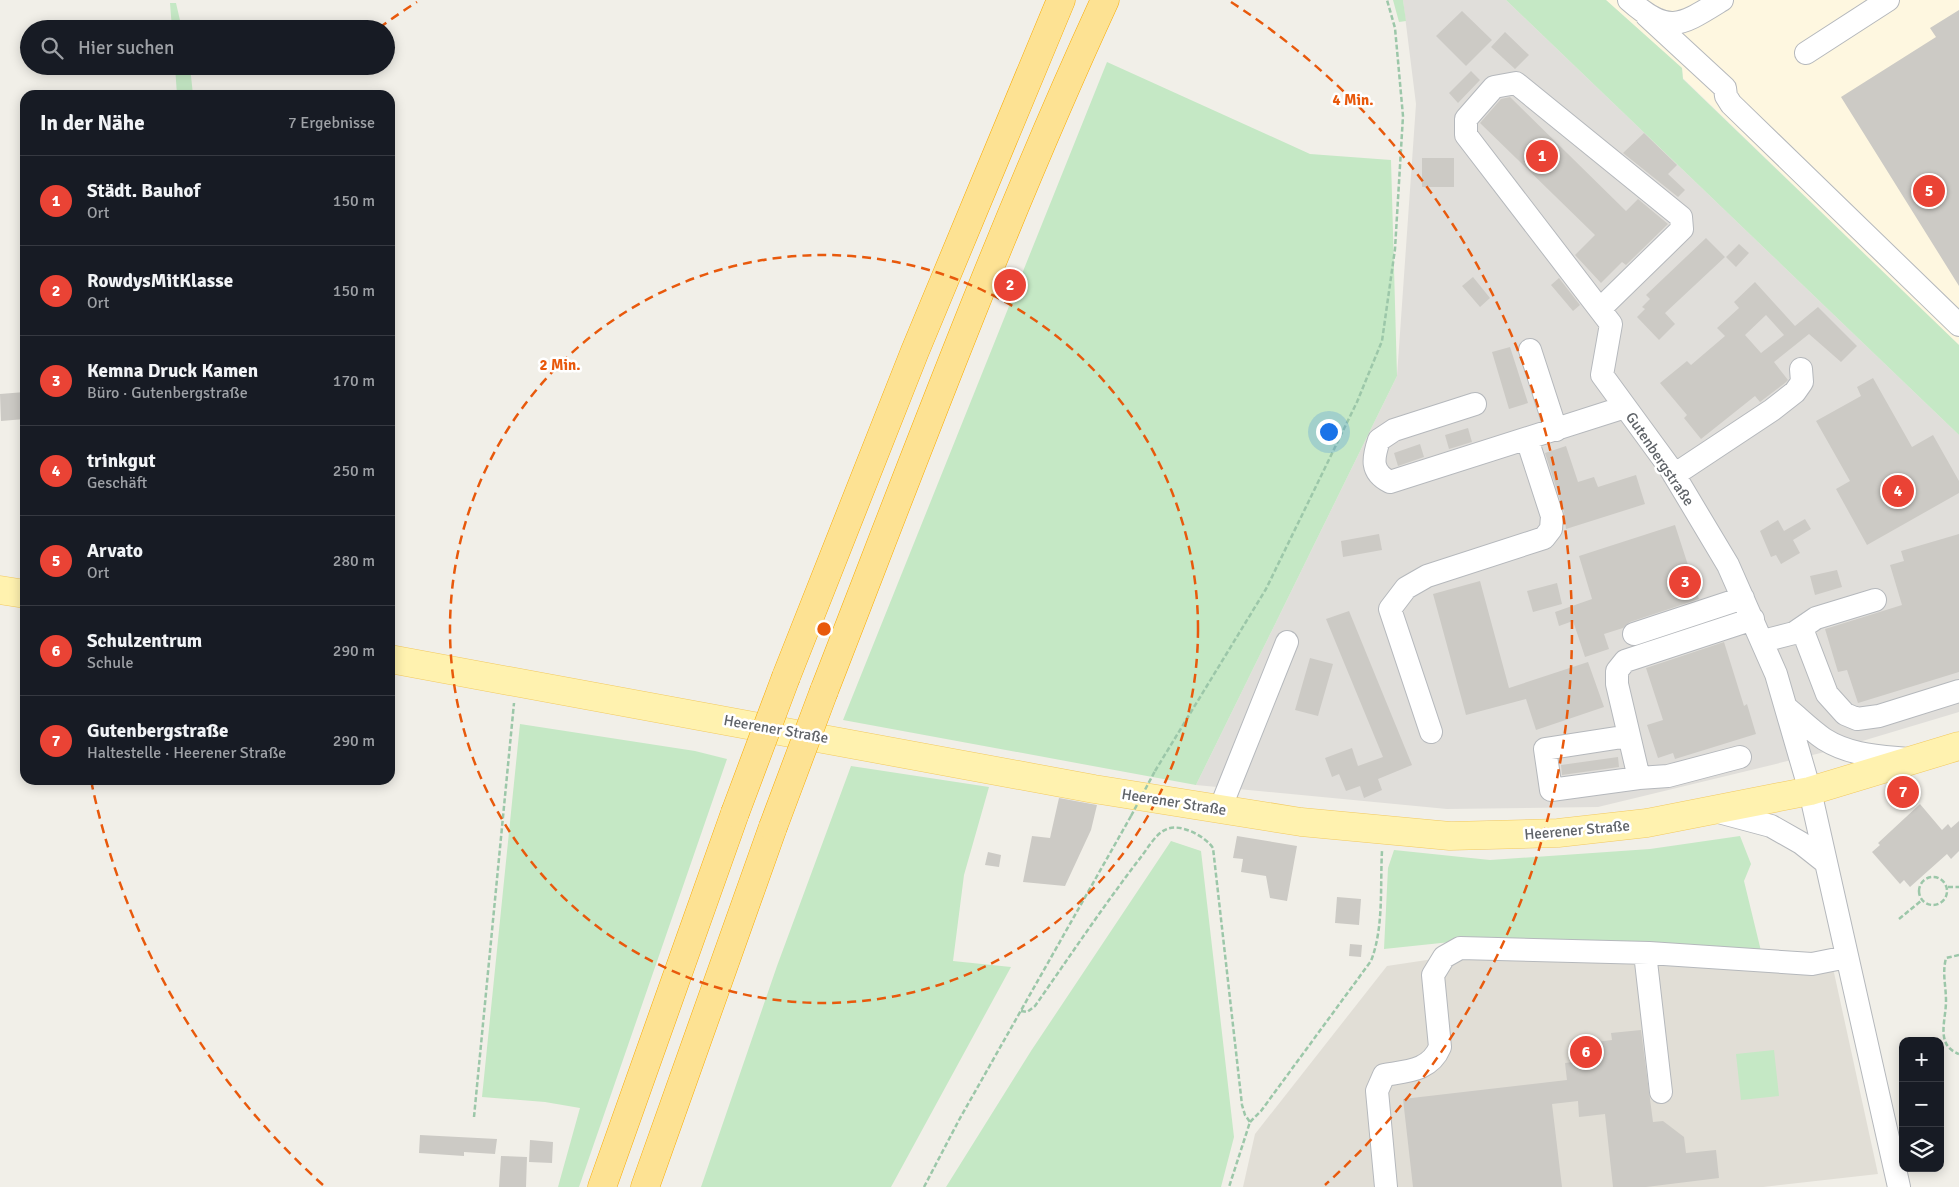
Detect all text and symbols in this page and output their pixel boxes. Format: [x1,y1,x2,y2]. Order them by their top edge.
search box [20,20,395,75]
icon: search [38,34,66,62]
text: Hier suchen [78,36,174,60]
text: 4 Min. [1333,91,1373,109]
text: In der Nähe [40,110,145,136]
text: 7 Ergebnisse [288,113,375,133]
pin: 1 [1526,137,1558,175]
pin: 5 [1913,172,1945,210]
text: Städt. Bauhof [87,179,200,203]
text: 1 [52,191,60,211]
text: 150 m [333,191,375,211]
text: Ort [87,203,109,223]
pin: 2 [994,266,1026,304]
text: RowdysMitKlasse [87,269,233,293]
text: 2 [52,281,60,301]
text: 150 m [333,281,375,301]
text: Ort [87,293,109,313]
text: 2 Min. [540,356,580,374]
text: Kemna Druck Kamen [87,359,258,383]
text: 3 [52,371,60,391]
text: 170 m [333,371,375,391]
text: Büro · Gutenbergstraße [87,383,248,403]
street label: Gutenbergstraße [1622,409,1698,509]
your location [1316,419,1342,445]
text: trinkgut [87,449,156,473]
text: 4 [52,461,60,481]
text: 250 m [333,461,375,481]
pin: 4 [1882,472,1914,510]
text: Geschäft [87,473,147,493]
text: Arvato [87,539,143,563]
text: 5 [52,551,60,571]
text: 280 m [333,551,375,571]
text: Ort [87,563,109,583]
pin: 3 [1669,563,1701,601]
centre of rings [815,620,833,638]
text: Schulzentrum [87,629,202,653]
text: 6 [52,641,60,661]
text: 290 m [333,641,375,661]
text: Schule [87,653,133,673]
street label: Heerener Straße [722,711,830,747]
text: Gutenbergstraße [87,719,228,743]
text: 7 [52,731,60,751]
text: 290 m [333,731,375,751]
text: Haltestelle · Heerener Straße [87,743,286,763]
pin: 7 [1887,773,1919,811]
street label: Heerener Straße [1120,785,1228,819]
street label: Heerener Straße [1523,816,1631,844]
pin: 6 [1570,1033,1602,1071]
map controls [1899,1037,1944,1172]
button: + [1899,1037,1944,1082]
button: − [1899,1082,1944,1127]
button: layers [1899,1127,1944,1172]

